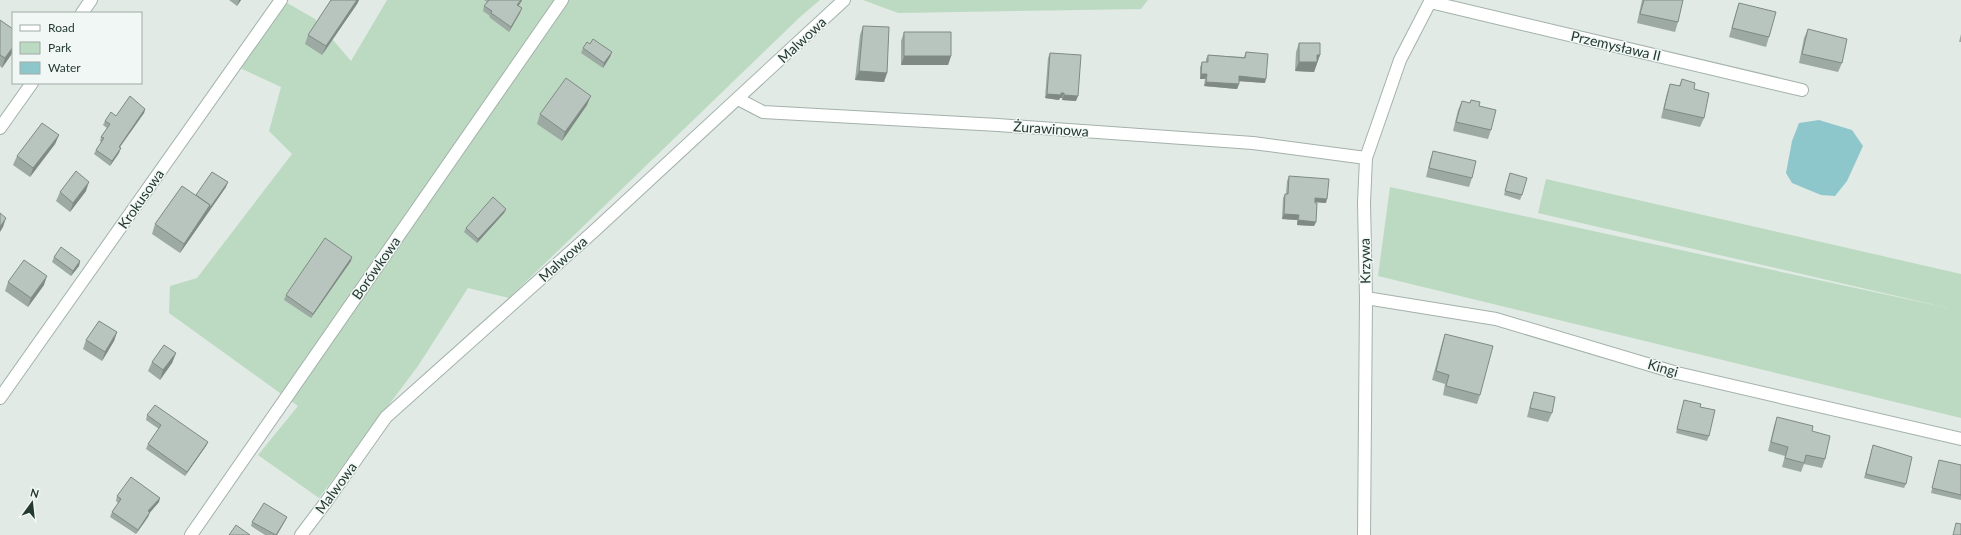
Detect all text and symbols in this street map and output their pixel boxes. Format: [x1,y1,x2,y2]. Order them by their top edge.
legend [12,12,142,84]
street label: Malwowa [774,13,829,66]
text: Road [48,20,75,35]
street label: Przemysława II [1569,27,1663,64]
text: Park [48,40,72,55]
text: Water [48,60,81,75]
street label: Żurawinowa [1013,117,1089,140]
street label: Krokusowa [114,166,167,232]
street label: Malwowa [535,232,591,285]
street label: Borówkowa [348,233,403,302]
street label: Krzywa [1356,238,1373,284]
street label: Kingi [1646,355,1680,380]
street label: Malwowa [311,459,360,517]
north arrow [12,483,52,523]
text: N [29,485,40,500]

